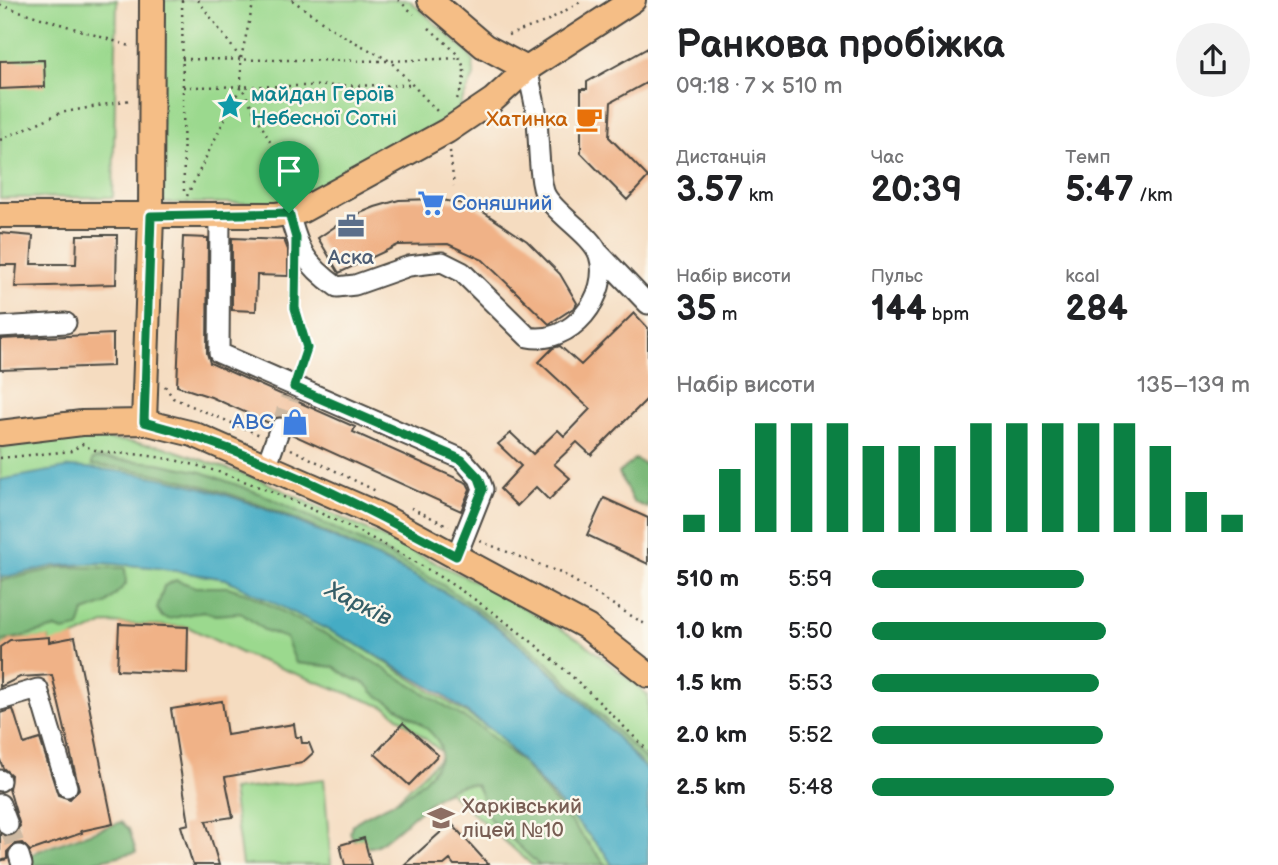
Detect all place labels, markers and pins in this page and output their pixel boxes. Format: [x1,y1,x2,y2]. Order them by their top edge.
place label: майдан Героїв Небесної Сотні [251,82,397,131]
place icon: майдан Героїв Небесної Сотні [215,91,245,121]
cafe icon: Хатинка [574,104,604,134]
place label: Хатинка [486,107,569,132]
pin [259,141,319,213]
supermarket icon: Соняшний [416,188,446,218]
place label: Соняшний [452,191,553,216]
office icon: Аска [336,211,366,241]
place label: Аска [327,245,375,270]
shop icon: ABC [280,407,310,437]
place label: ABC [232,410,274,435]
place label: Харківський ліцей №10 [462,794,582,843]
school or university icon: Харківський ліцей №10 [426,803,456,833]

